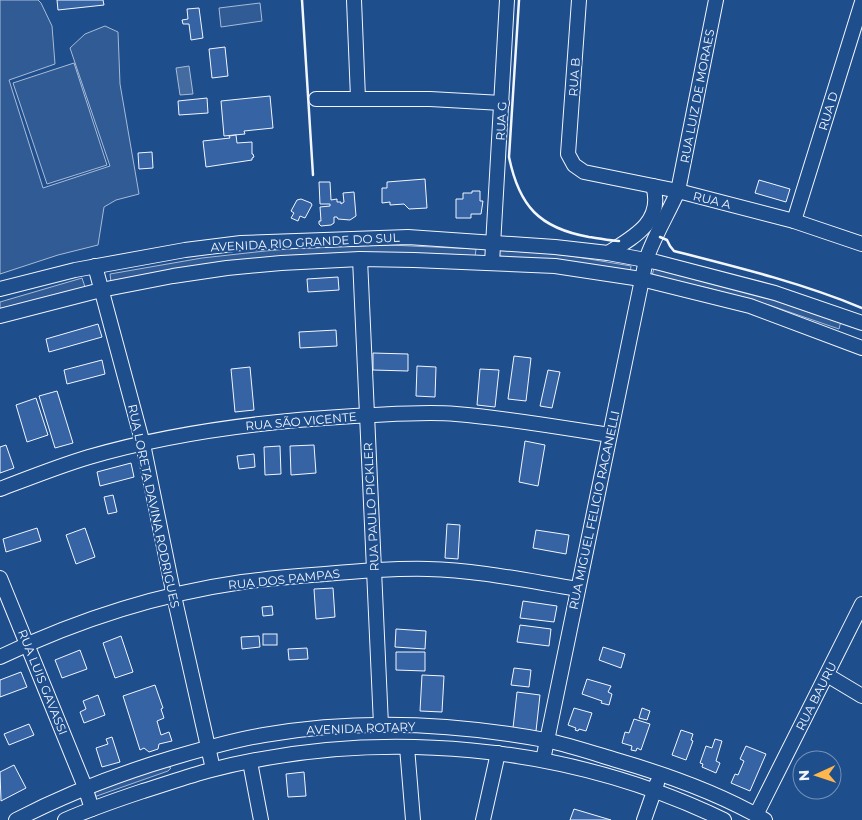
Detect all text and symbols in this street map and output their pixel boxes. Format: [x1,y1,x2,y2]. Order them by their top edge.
street label: RUA LUIZ DE MORAES [677,28,717,164]
street label: RUA B [565,57,583,97]
street label: RUA D [815,90,841,132]
street label: RUA G [492,101,510,141]
street label: RUA A [692,188,733,212]
street label: AVENIDA RIO GRANDE DO SUL [210,230,400,254]
street label: RUA LORETA DAVINA RODRIGUES [125,403,183,609]
street label: RUA SÃO VICENTE [245,409,357,433]
street label: RUA MIGUEL FELICIO RACANELLI [566,409,622,611]
street label: RUA PAULO PICKLER [360,442,382,572]
street label: RUA DOS PAMPAS [227,566,341,592]
street label: RUA LUIS GAVASSI [15,627,71,737]
street label: RUA BAURU [792,659,840,733]
street label: AVENIDA ROTARY [306,719,416,737]
north arrow [792,750,842,800]
text: N [795,770,813,782]

